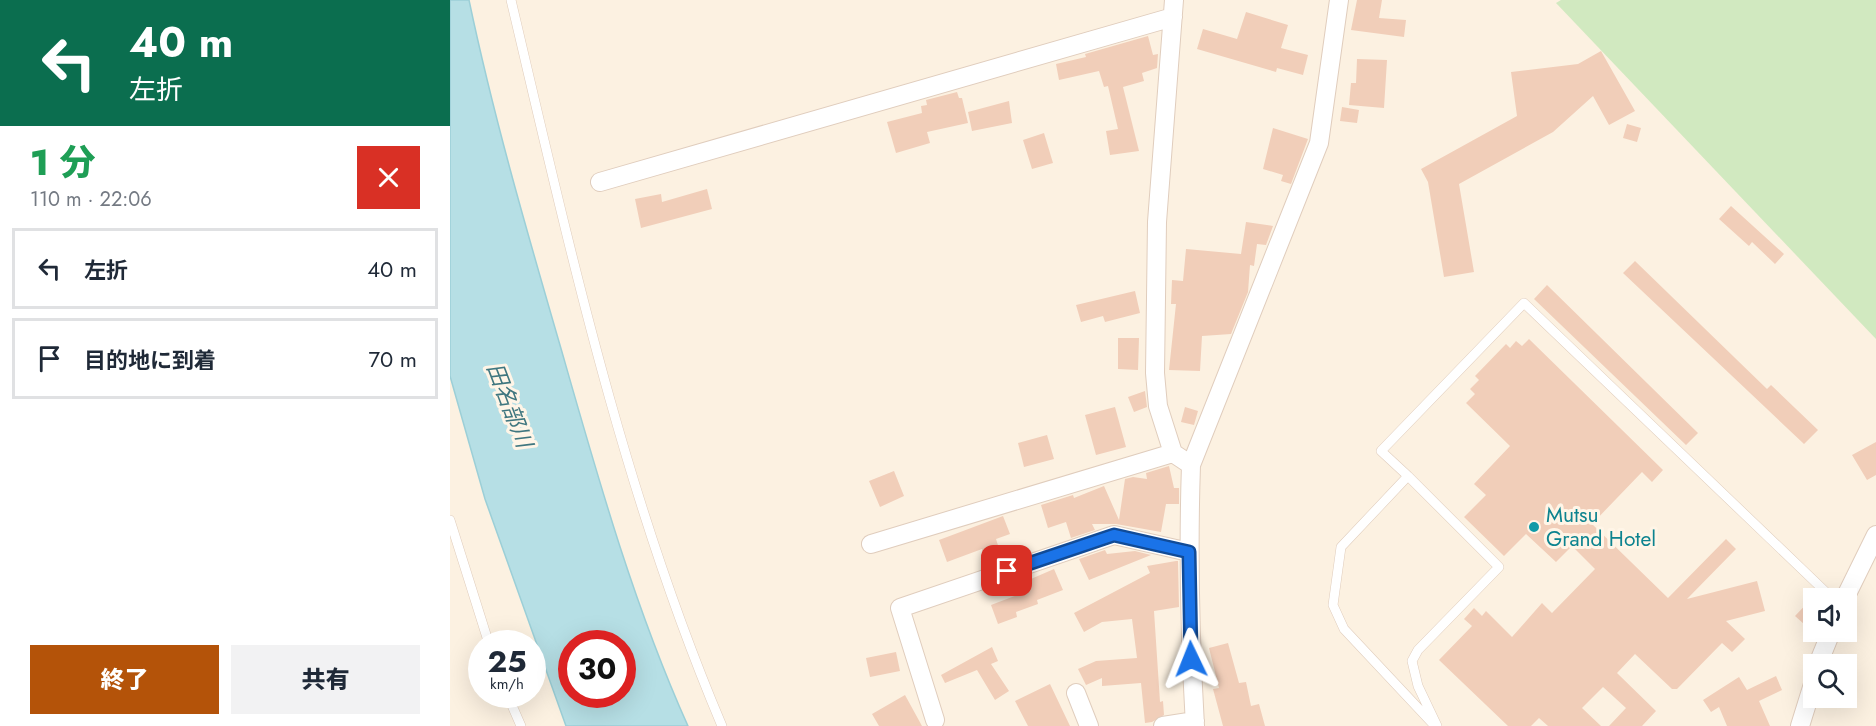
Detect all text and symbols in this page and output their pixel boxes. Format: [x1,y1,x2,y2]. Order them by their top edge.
text: 40 m [129,12,233,73]
icon: left [30,24,108,102]
text: 左折 [129,70,183,109]
text: 1 分 [30,136,96,188]
button: close [357,146,420,209]
text: 110 m · 22:06 [30,185,152,214]
icon: left [33,252,66,285]
text: 40 m [367,253,417,285]
text: 左折 [84,254,128,286]
icon: arrive [33,342,66,375]
text: 70 m [368,343,417,375]
text: 目的地に到着 [84,344,216,376]
water label: 田名部川 [479,358,541,454]
place label: Mutsu Grand Hotel [1546,500,1656,554]
marker: Mutsu Grand Hotel [1527,520,1541,534]
pin [981,545,1032,596]
icon: arrive [990,554,1023,587]
map controls [1803,588,1857,708]
button: sound [1803,588,1857,642]
position arrow [1159,627,1223,691]
speed limit sign: 30 [558,630,636,708]
text: 25 [487,640,527,683]
button: 終了 [30,645,219,714]
button: 共有 [231,645,420,714]
button: search [1803,654,1857,708]
text: km/h [490,673,524,695]

